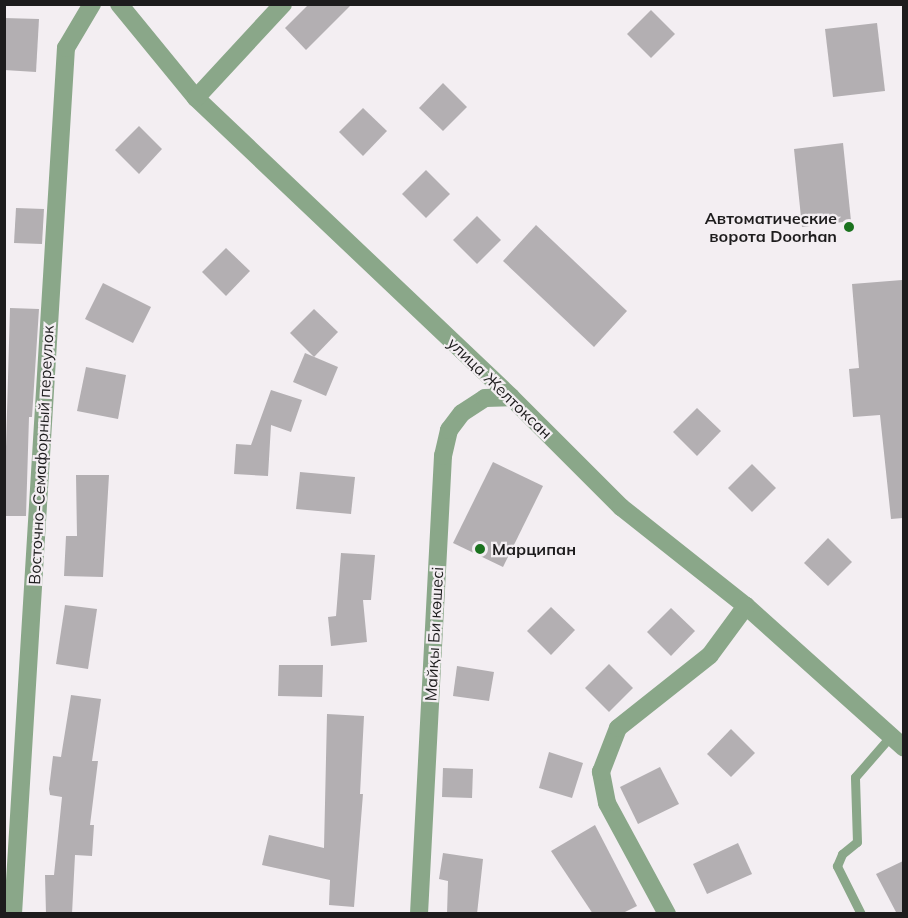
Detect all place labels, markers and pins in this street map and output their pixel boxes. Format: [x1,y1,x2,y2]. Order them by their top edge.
place label: Автоматические ворота Doorhan [705,208,837,246]
marker: Автоматические ворота Doorhan [842,220,856,234]
place label: Марципан [492,539,576,559]
marker: Марципан [473,542,487,556]

